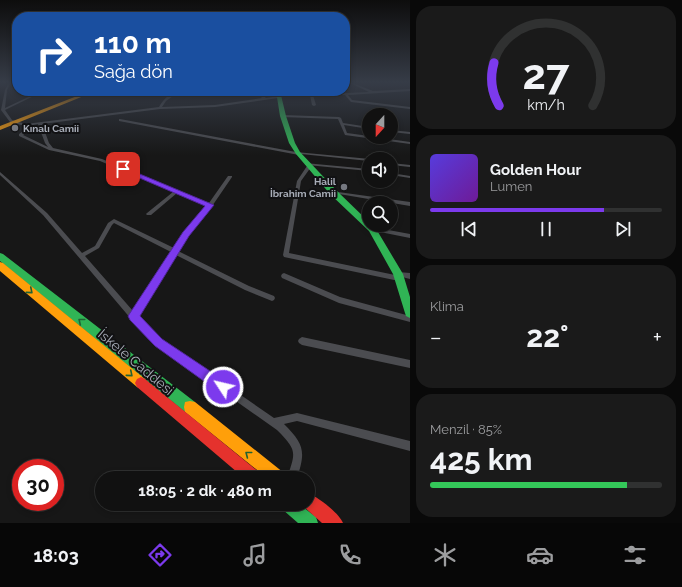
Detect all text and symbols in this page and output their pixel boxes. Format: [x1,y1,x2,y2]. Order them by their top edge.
text: 110 m [94,27,172,60]
icon: right [28,28,80,80]
text: 27 [523,49,570,98]
text: Sağa dön [94,61,173,82]
text: km/h [527,96,565,112]
north arrow [362,108,398,144]
map controls [362,108,398,232]
marker: Kınalı Camii [10,123,20,133]
place label: Kınalı Camii [23,123,79,134]
pin [106,152,140,186]
button: sound [362,152,398,188]
icon: arrive [112,158,134,180]
text: Golden Hour [490,161,581,179]
place label: Halil İbrahim Camii [270,176,337,199]
text: Lumen [490,179,532,194]
marker: Halil İbrahim Camii [339,182,349,192]
button: search [362,196,398,232]
icon: previous [458,218,480,240]
icon: pause [535,218,557,240]
icon: next [612,218,634,240]
one-way arrow [25,287,33,294]
text: Klima [430,299,464,314]
one-way arrow [78,318,85,325]
text: 22° [526,319,568,354]
street label: İskele Caddesi [95,324,178,398]
text: − [430,324,442,350]
text: + [653,324,662,350]
position arrow [202,366,244,408]
one-way arrow [125,370,132,377]
text: Menzil · 85% [430,422,502,437]
text: 425 km [430,442,533,477]
one-way arrow [246,452,253,459]
speed limit sign: 30 [12,459,64,511]
text: 18:05 · 2 dk · 480 m [138,482,272,500]
icon: directions [146,541,174,569]
icon: music [241,541,269,569]
icon: phone [336,541,364,569]
icon: climate [431,541,459,569]
icon: car [526,541,554,569]
icon: filters [621,541,649,569]
text: 18:03 [33,545,79,566]

